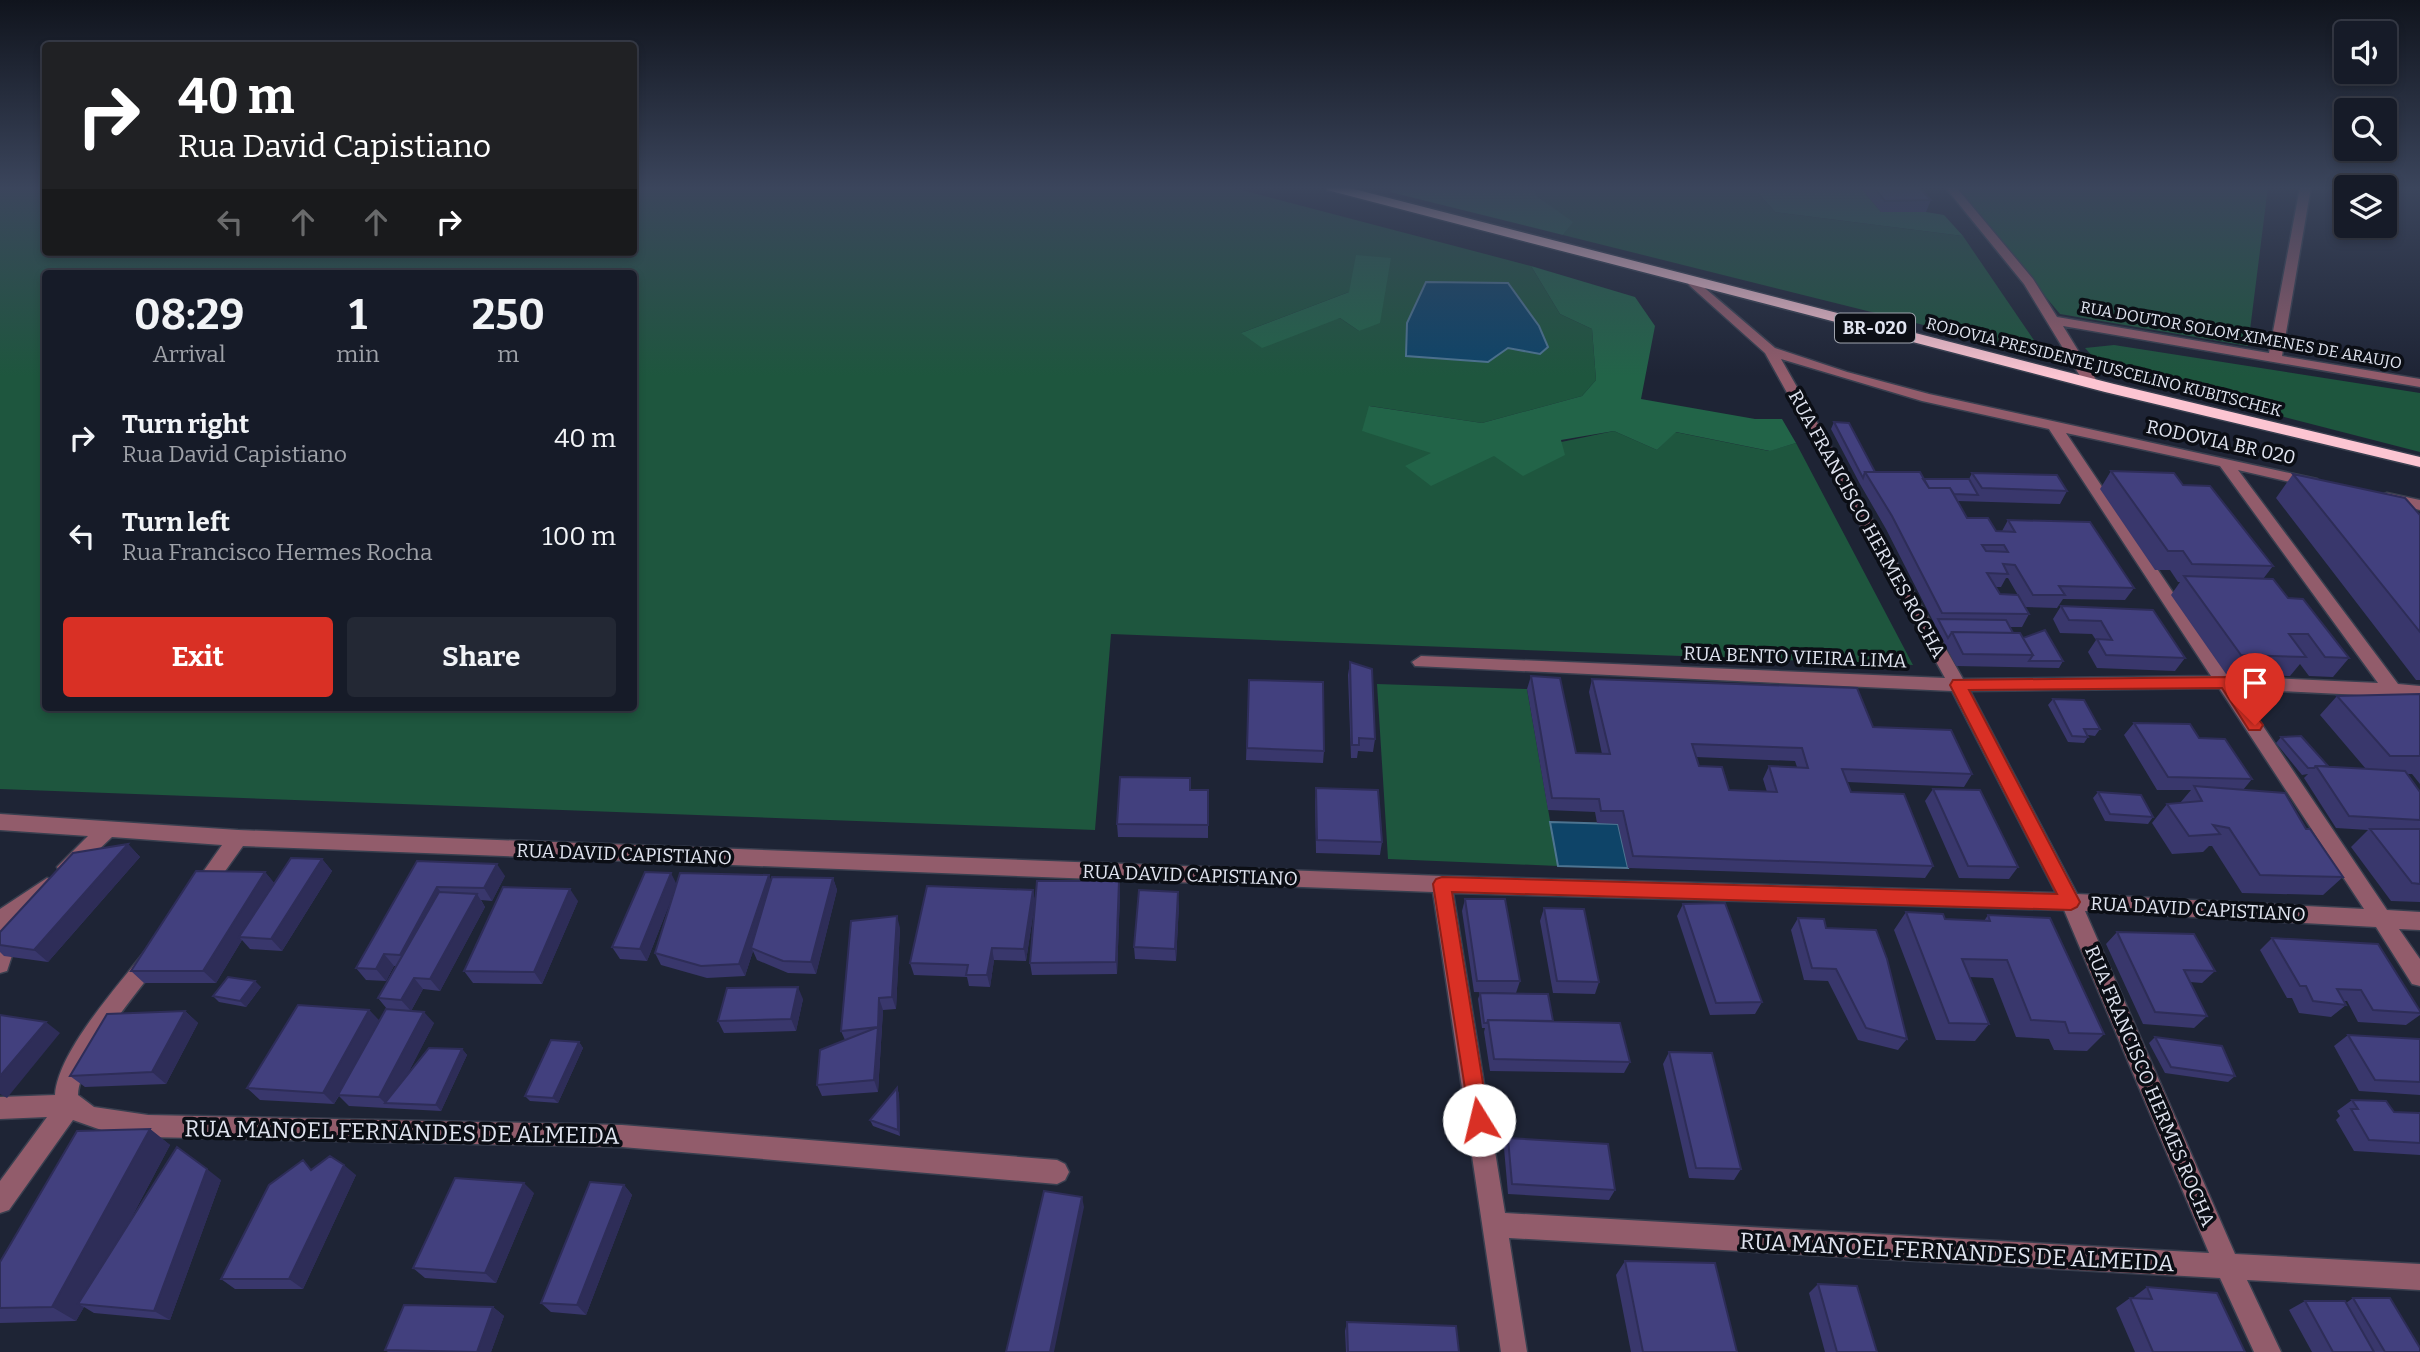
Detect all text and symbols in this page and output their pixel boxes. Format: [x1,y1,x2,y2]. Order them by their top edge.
map controls [2334,21,2397,238]
button: sound [2334,21,2397,84]
text: 40 m [178,67,295,126]
icon: right [63,70,154,161]
button: search [2334,98,2397,161]
text: Rua David Capistiano [178,127,491,165]
button: layers [2334,175,2397,238]
icon: left [211,203,249,241]
icon: ahead [284,203,322,241]
icon: ahead [357,203,395,241]
icon: right [430,203,468,241]
text: 08:29 [134,290,244,340]
text: 1 [349,290,367,340]
text: 250 [472,290,545,340]
street label: RUA DOUTOR SOLOM XIMENES DE ARAUJO [2079,297,2403,373]
road number: BR-020 [1835,314,1915,342]
street label: RODOVIA PRESIDENTE JUSCELINO KUBITSCHEK [1924,314,2284,421]
text: Arrival [153,340,226,368]
text: min [336,340,380,368]
text: m [497,340,519,368]
street label: RUA FRANCISCO HERMES ROCHA [1784,386,1951,662]
text: Turn right [122,409,249,440]
street label: RODOVIA BR 020 [2144,415,2298,469]
icon: right [63,419,101,457]
text: 40 m [554,423,616,454]
text: Rua David Capistiano [122,440,347,468]
text: Turn left [122,507,230,538]
icon: left [63,517,101,555]
text: 100 m [542,521,616,552]
text: Rua Francisco Hermes Rocha [122,538,432,566]
button: Exit [63,617,333,697]
button: Share [347,617,616,697]
street label: RUA BENTO VIEIRA LIMA [1683,642,1908,672]
pin [2225,653,2285,725]
icon: arrive [2236,664,2274,702]
street label: RUA DAVID CAPISTIANO [516,839,732,869]
street label: RUA DAVID CAPISTIANO [1082,860,1298,890]
street label: RUA DAVID CAPISTIANO [2090,892,2306,926]
street label: RUA FRANCISCO HERMES ROCHA [2080,942,2220,1230]
position arrow [1442,1083,1516,1157]
street label: RUA MANOEL FERNANDES DE ALMEIDA [184,1114,620,1150]
street label: RUA MANOEL FERNANDES DE ALMEIDA [1739,1227,2176,1277]

